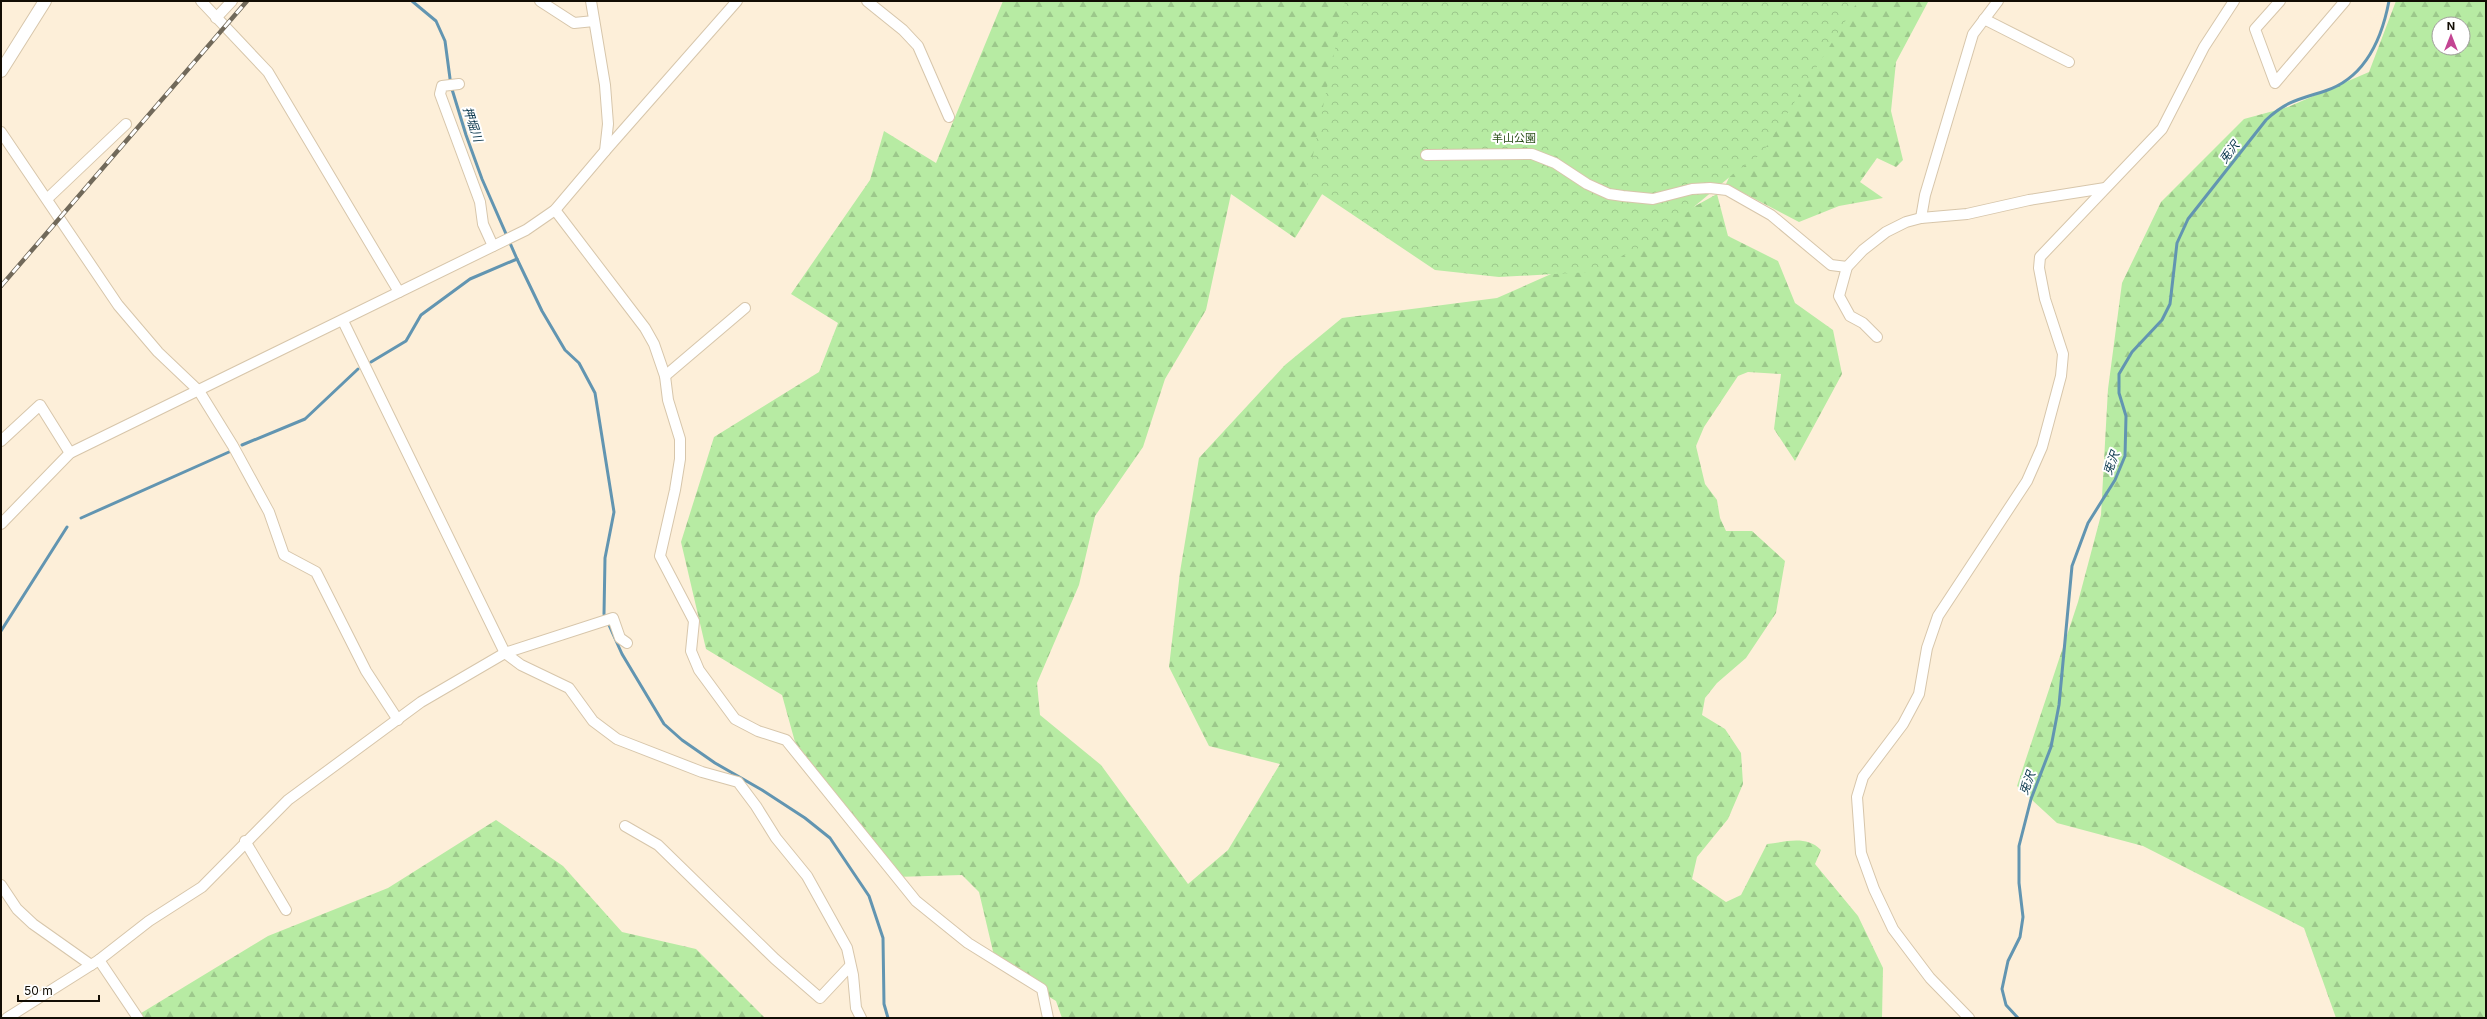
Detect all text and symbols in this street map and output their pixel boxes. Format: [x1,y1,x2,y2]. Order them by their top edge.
north arrow [2431,16,2471,56]
text: N [2447,19,2455,33]
water label: 押堀川 [460,105,487,145]
park label: 羊山公園 [1492,131,1536,145]
water label: 兎沢 [2216,136,2244,166]
water label: 兎沢 [2100,447,2123,477]
water label: 兎沢 [2016,767,2039,797]
scale bar [18,977,99,1003]
text: 50 m [24,983,53,998]

